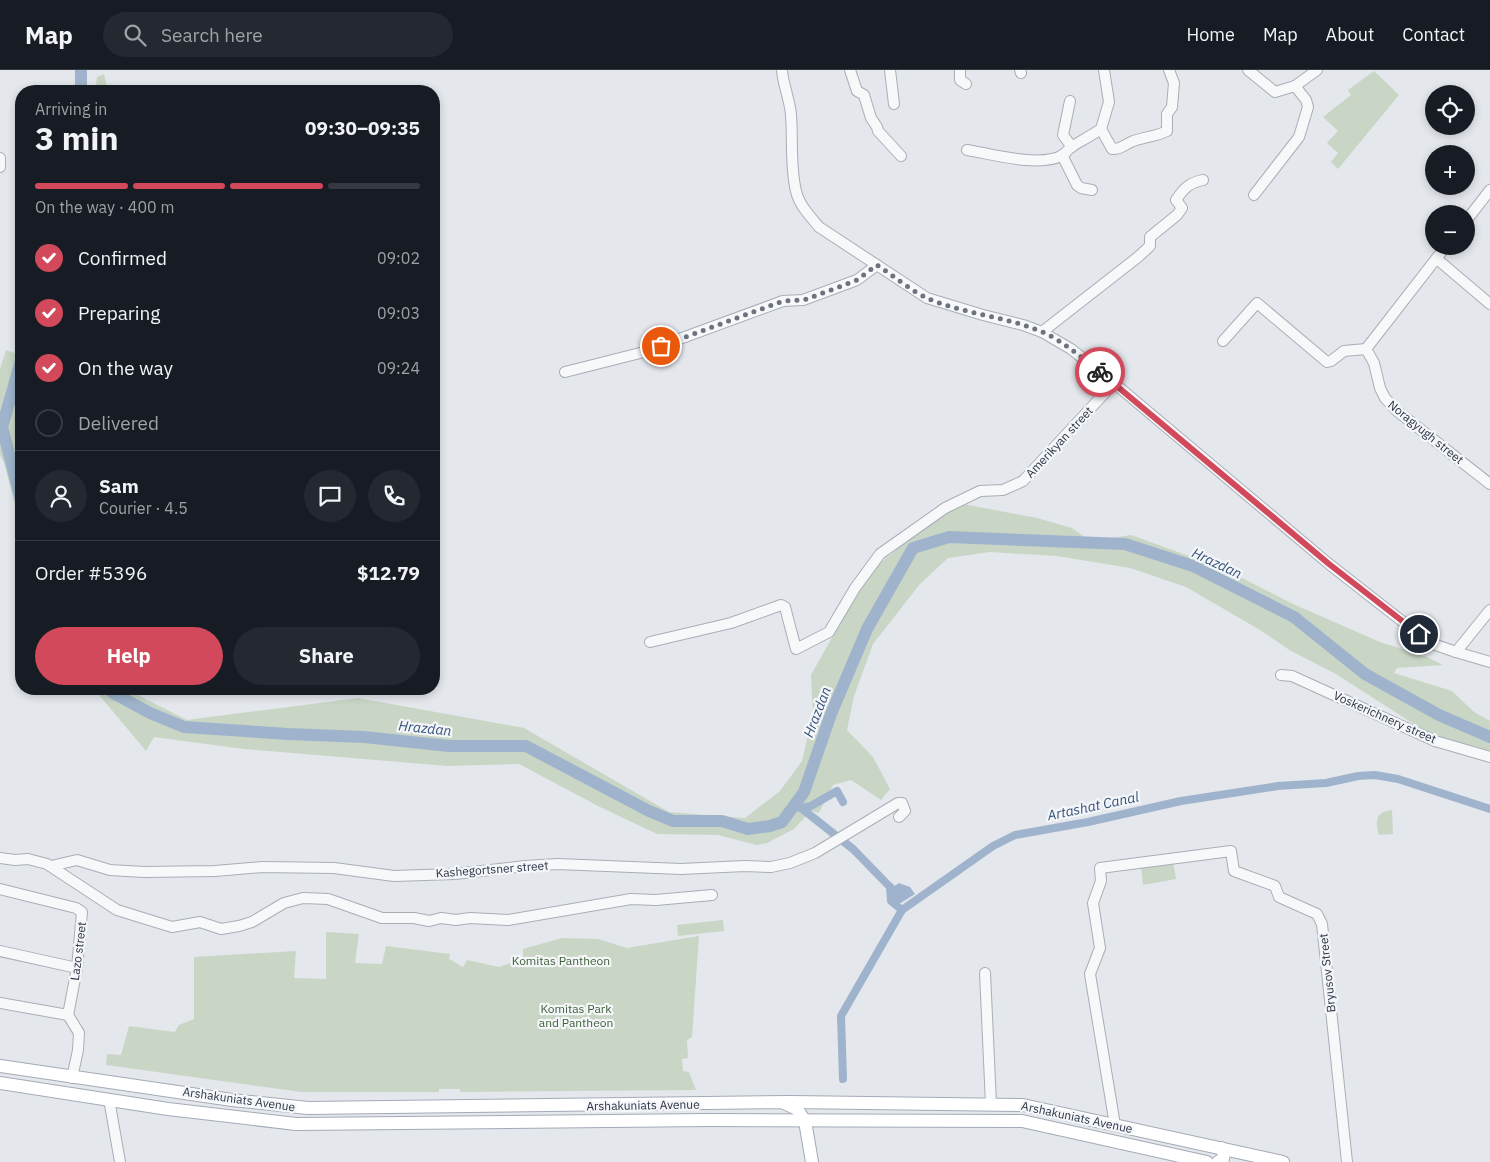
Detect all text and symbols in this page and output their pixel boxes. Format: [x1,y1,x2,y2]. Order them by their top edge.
search box [103,12,453,57]
text: Map [25,19,73,51]
icon: search [121,21,149,49]
text: Search here [161,23,263,47]
text: Home [1187,23,1235,46]
text: Map [1263,23,1298,46]
text: About [1326,23,1374,46]
text: Contact [1402,23,1465,46]
map controls [1425,85,1475,255]
button: locate [1425,85,1475,135]
text: Arriving in [35,99,107,119]
text: 09:30–09:35 [305,116,420,140]
text: 3 min [35,117,119,159]
button: + [1425,145,1475,195]
text: On the way · 400 m [35,197,174,217]
button: − [1425,205,1475,255]
icon: check [35,244,63,272]
text: Confirmed [78,246,167,270]
text: 09:02 [377,248,420,268]
icon: check [35,299,63,327]
text: Preparing [78,301,160,325]
text: 09:03 [377,303,420,323]
pin [640,325,682,367]
icon: bag [647,332,675,360]
courier [1075,347,1125,397]
icon: check [35,354,63,382]
text: On the way [78,356,173,380]
text: 09:24 [377,358,420,378]
icon: bike [1086,358,1114,386]
street label: Noragyugh street [1385,397,1467,467]
street label: Amerikyan street [1022,403,1096,481]
text: Delivered [78,411,159,435]
button: person [35,470,87,522]
button: chat [304,470,356,522]
button: phone [368,470,420,522]
text: Sam [99,474,139,498]
text: Courier · 4.5 [99,498,188,518]
water label: Hrazdan [1189,544,1245,582]
text: Order #5396 [35,561,147,585]
text: $12.79 [357,561,420,585]
pin [1398,613,1440,655]
icon: home [1405,620,1433,648]
button: Help [35,627,223,685]
button: Share [233,627,420,685]
water label: Hrazdan [799,684,835,740]
street label: Voskerichnery street [1331,688,1439,746]
water label: Hrazdan [398,716,452,740]
water label: Artashat Canal [1045,787,1141,825]
street label: Kashegortsner street [435,858,549,880]
street label: Lazo street [67,921,89,981]
street label: Bryusov Street [1315,933,1339,1013]
park label: Komitas Pantheon [512,953,610,968]
park label: Komitas Park and Pantheon [539,1001,613,1030]
street label: Arshakuniats Avenue [182,1084,297,1114]
street label: Arshakuniats Avenue [586,1097,700,1113]
street label: Arshakuniats Avenue [1020,1098,1134,1136]

